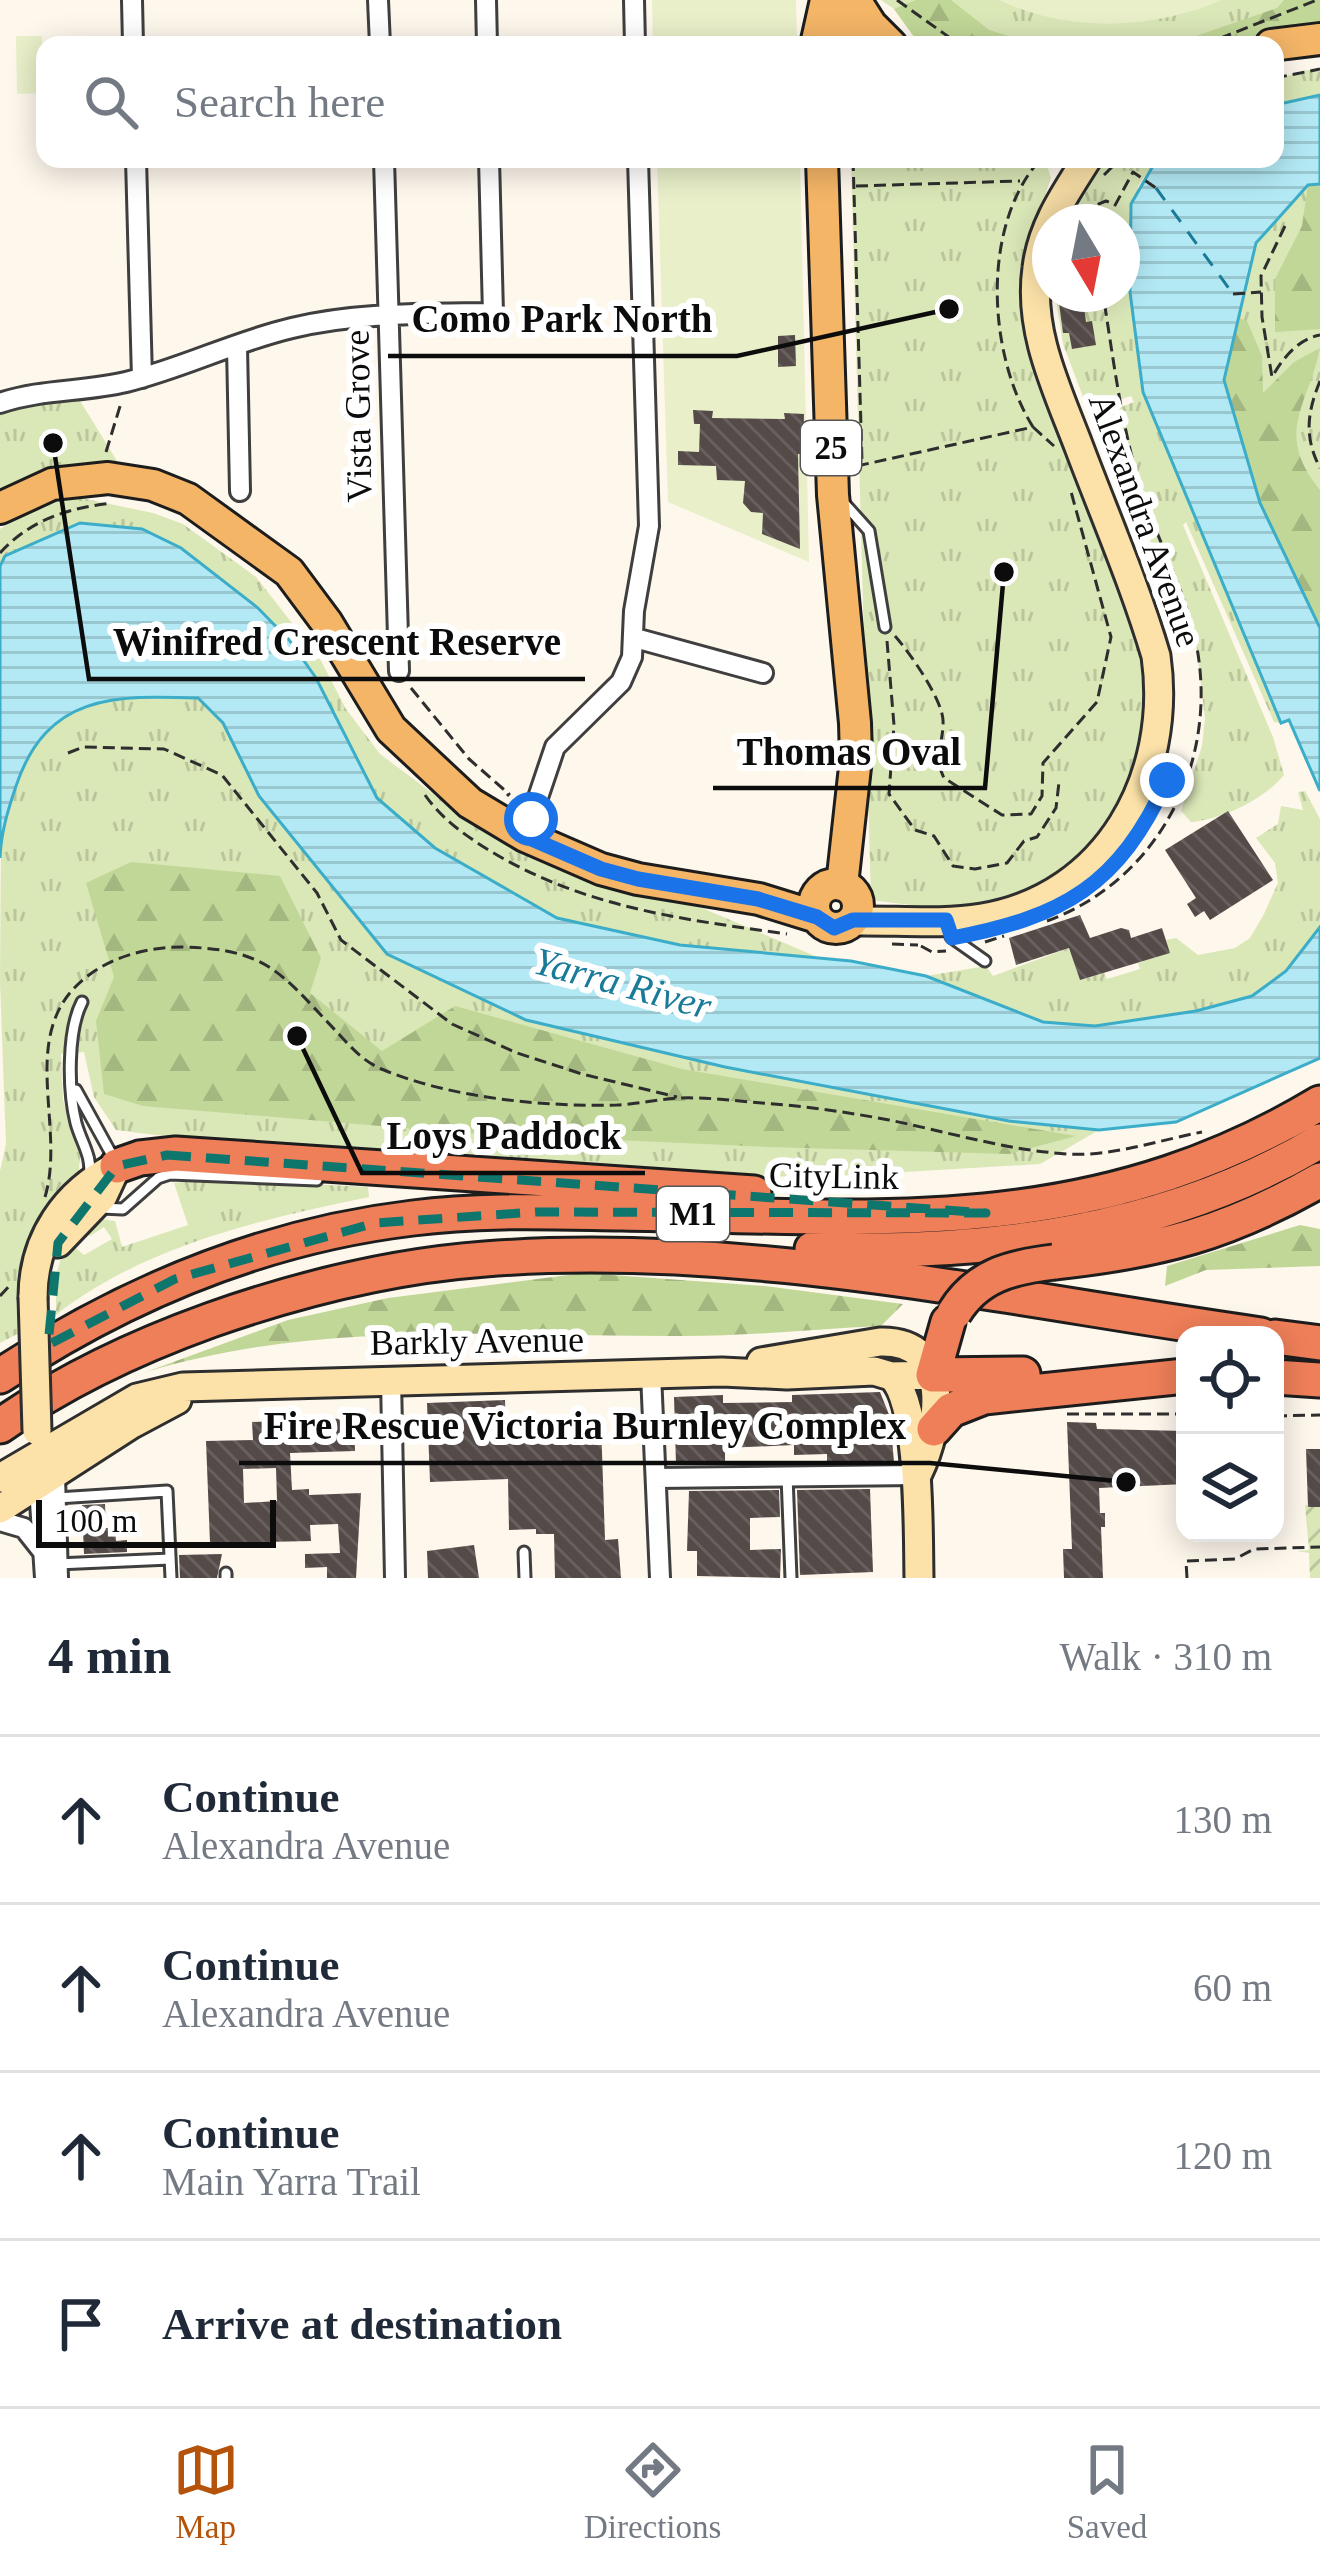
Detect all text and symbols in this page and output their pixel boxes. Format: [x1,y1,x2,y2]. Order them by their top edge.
search box [36,36,1284,168]
icon: search [78,69,144,135]
text: Search here [174,77,385,127]
north arrow [1032,204,1140,312]
callout: Como Park North [388,281,737,356]
text: Como Park North [411,297,713,340]
street label: Vista Grove [336,329,380,503]
street label: Alexandra Avenue [1081,388,1209,652]
road number: 25 [801,421,861,475]
callout: Winifred Crescent Reserve [89,604,585,679]
text: Winifred Crescent Reserve [113,620,561,663]
callout: Thomas Oval [713,713,985,788]
text: Thomas Oval [737,730,961,773]
route end [1140,753,1194,807]
route start [504,792,558,846]
water label: Yarra River [530,939,717,1027]
callout: Loys Paddock [362,1098,645,1173]
text: Loys Paddock [386,1114,622,1158]
street label: CityLink [769,1155,899,1197]
road number: M1 [657,1187,729,1241]
street label: Barkly Avenue [370,1319,584,1363]
map controls [1176,1326,1284,1542]
button: locate [1176,1326,1284,1434]
callout: Fire Rescue Victoria Burnley Complex [239,1388,930,1463]
text: Fire Rescue Victoria Burnley Complex [264,1404,907,1448]
button: layers [1176,1434,1284,1542]
scale bar [36,1494,276,1547]
text: 100 m [54,1503,137,1539]
text: 4 min [48,1628,171,1684]
text: Walk · 310 m [1060,1635,1272,1678]
text: Continue [162,1772,340,1822]
icon: ahead [48,1787,114,1853]
text: 130 m [1173,1798,1272,1841]
text: Alexandra Avenue [162,1824,450,1867]
text: Continue [162,1940,340,1990]
icon: ahead [48,1955,114,2021]
text: 60 m [1193,1966,1272,2009]
text: Alexandra Avenue [162,1992,450,2035]
text: Continue [162,2108,340,2158]
icon: ahead [48,2123,114,2189]
text: 120 m [1173,2134,1272,2177]
text: Main Yarra Trail [162,2160,421,2203]
icon: arrive [48,2291,114,2357]
text: Arrive at destination [162,2299,562,2349]
tab: Map [173,2437,239,2546]
tab: Directions [584,2437,721,2546]
tab: Saved [1067,2437,1147,2546]

